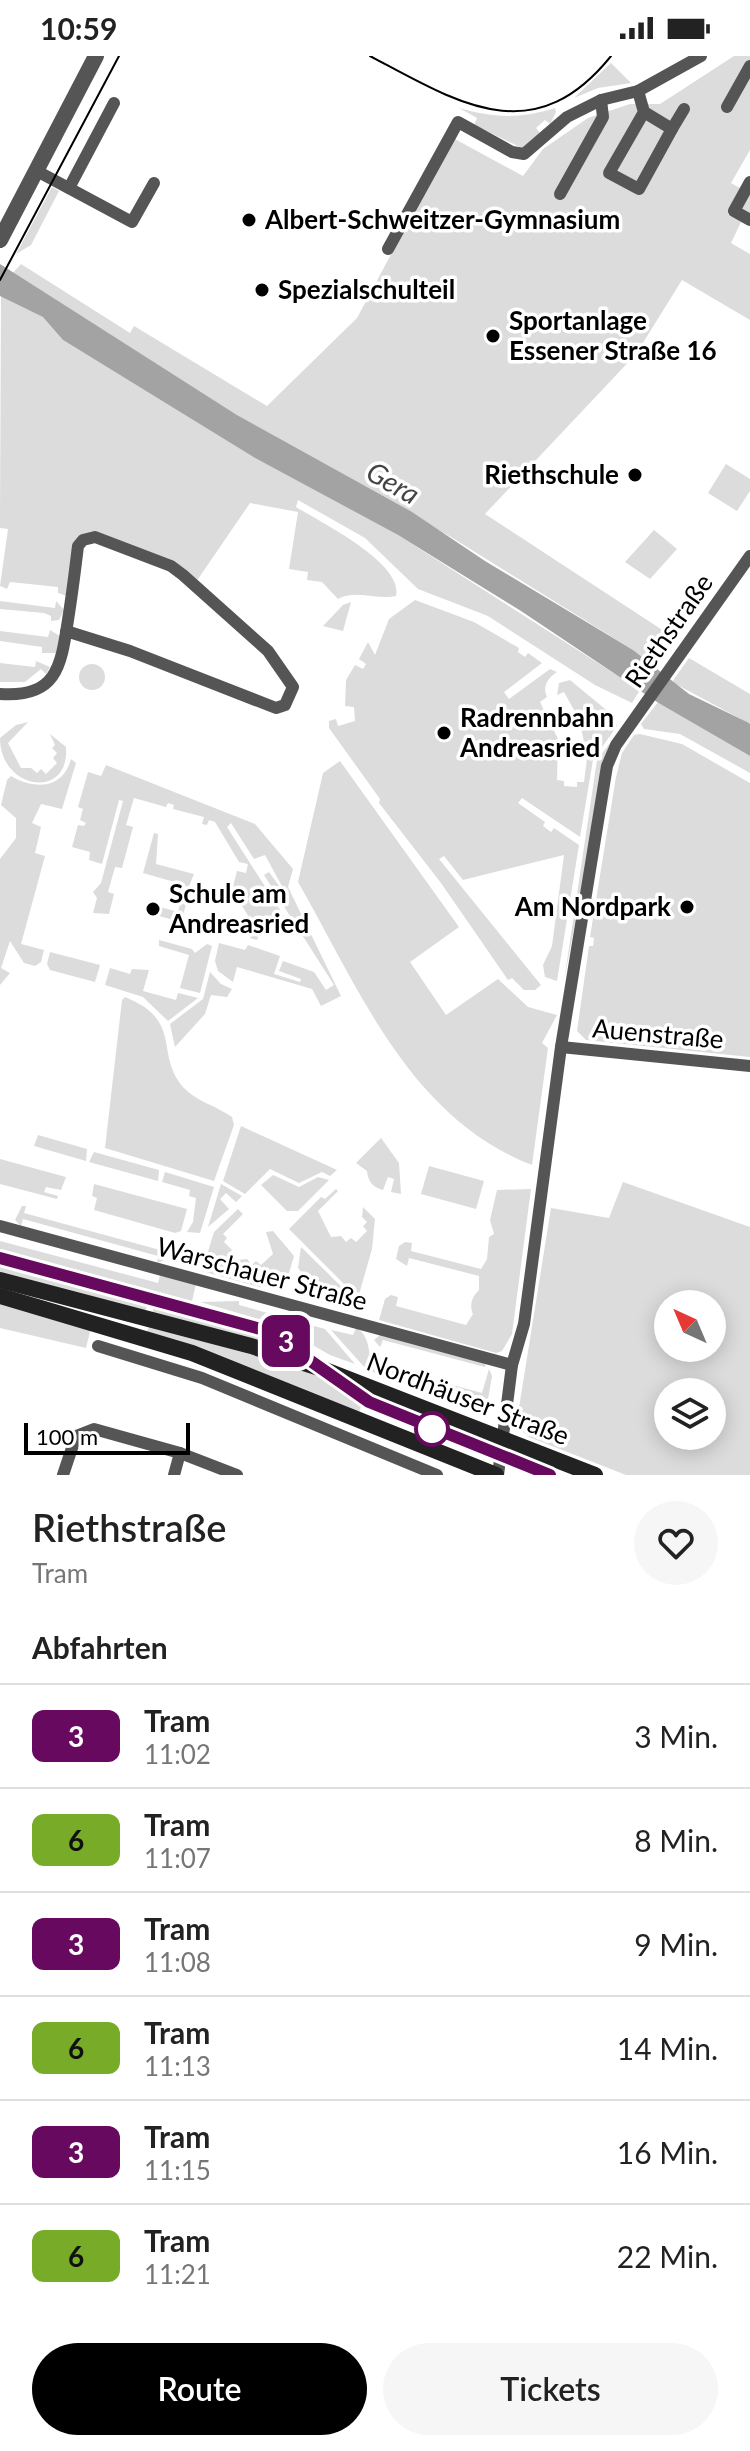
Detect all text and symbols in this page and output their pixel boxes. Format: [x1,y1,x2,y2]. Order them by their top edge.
text: 10:59 [40,10,117,46]
place label: Albert-Schweitzer-Gymnasium [264,203,620,235]
marker: Albert-Schweitzer-Gymnasium [240,211,258,229]
place label: Spezialschulteil [278,273,455,305]
marker: Spezialschulteil [253,281,271,299]
place label: Sportanlage Essener Straße 16 [509,304,717,366]
marker: Sportanlage Essener Straße 16 [484,327,502,345]
water label: Gera [361,454,426,511]
place label: Riethschule [484,458,619,490]
marker: Riethschule [626,466,644,484]
street label: Riethstraße [617,567,719,693]
place label: Radrennbahn Andreasried [459,701,614,763]
marker: Radrennbahn Andreasried [435,724,453,742]
place label: Schule am Andreasried [168,877,309,939]
place label: Am Nordpark [514,890,671,922]
marker: Am Nordpark [678,898,696,916]
marker: Schule am Andreasried [144,900,162,918]
street label: Auenstraße [591,1011,725,1055]
street label: Warschauer Straße [154,1230,371,1317]
north arrow [654,1290,726,1362]
map controls [654,1290,726,1450]
line badge: 3 [260,1315,312,1367]
text: 3 [278,1324,294,1358]
street label: Nordhäuser Straße [363,1345,574,1451]
button: layers [654,1378,726,1450]
unlabelled marker [415,1412,449,1446]
scale bar [24,1419,190,1455]
text: 100 m [36,1423,98,1450]
button: heart [634,1501,718,1585]
text: Riethstraße [32,1504,226,1550]
text: Tram [32,1557,88,1589]
text: Abfahrten [32,1629,168,1665]
text: Tram [144,1702,210,1738]
text: 3 Min. [634,1718,718,1754]
text: 3 [68,1719,84,1753]
text: 11:02 [144,1738,211,1770]
text: Tram [144,1806,210,1842]
text: 8 Min. [634,1822,718,1858]
text: 6 [68,1823,84,1857]
text: 11:07 [144,1842,211,1874]
text: Tram [144,1910,210,1946]
text: 9 Min. [634,1926,718,1962]
text: 3 [68,1927,84,1961]
text: 11:08 [144,1946,211,1978]
text: Tram [144,2014,210,2050]
text: 14 Min. [617,2030,718,2066]
text: 6 [68,2031,84,2065]
text: 11:13 [144,2050,211,2082]
text: Tram [144,2118,210,2154]
text: 16 Min. [617,2134,718,2170]
text: 3 [68,2135,84,2169]
text: 11:15 [144,2154,211,2186]
text: Tram [144,2222,210,2258]
text: 22 Min. [617,2238,718,2274]
text: 6 [68,2239,84,2273]
text: 11:21 [144,2258,211,2290]
button: Route [32,2343,367,2435]
button: Tickets [383,2343,718,2435]

